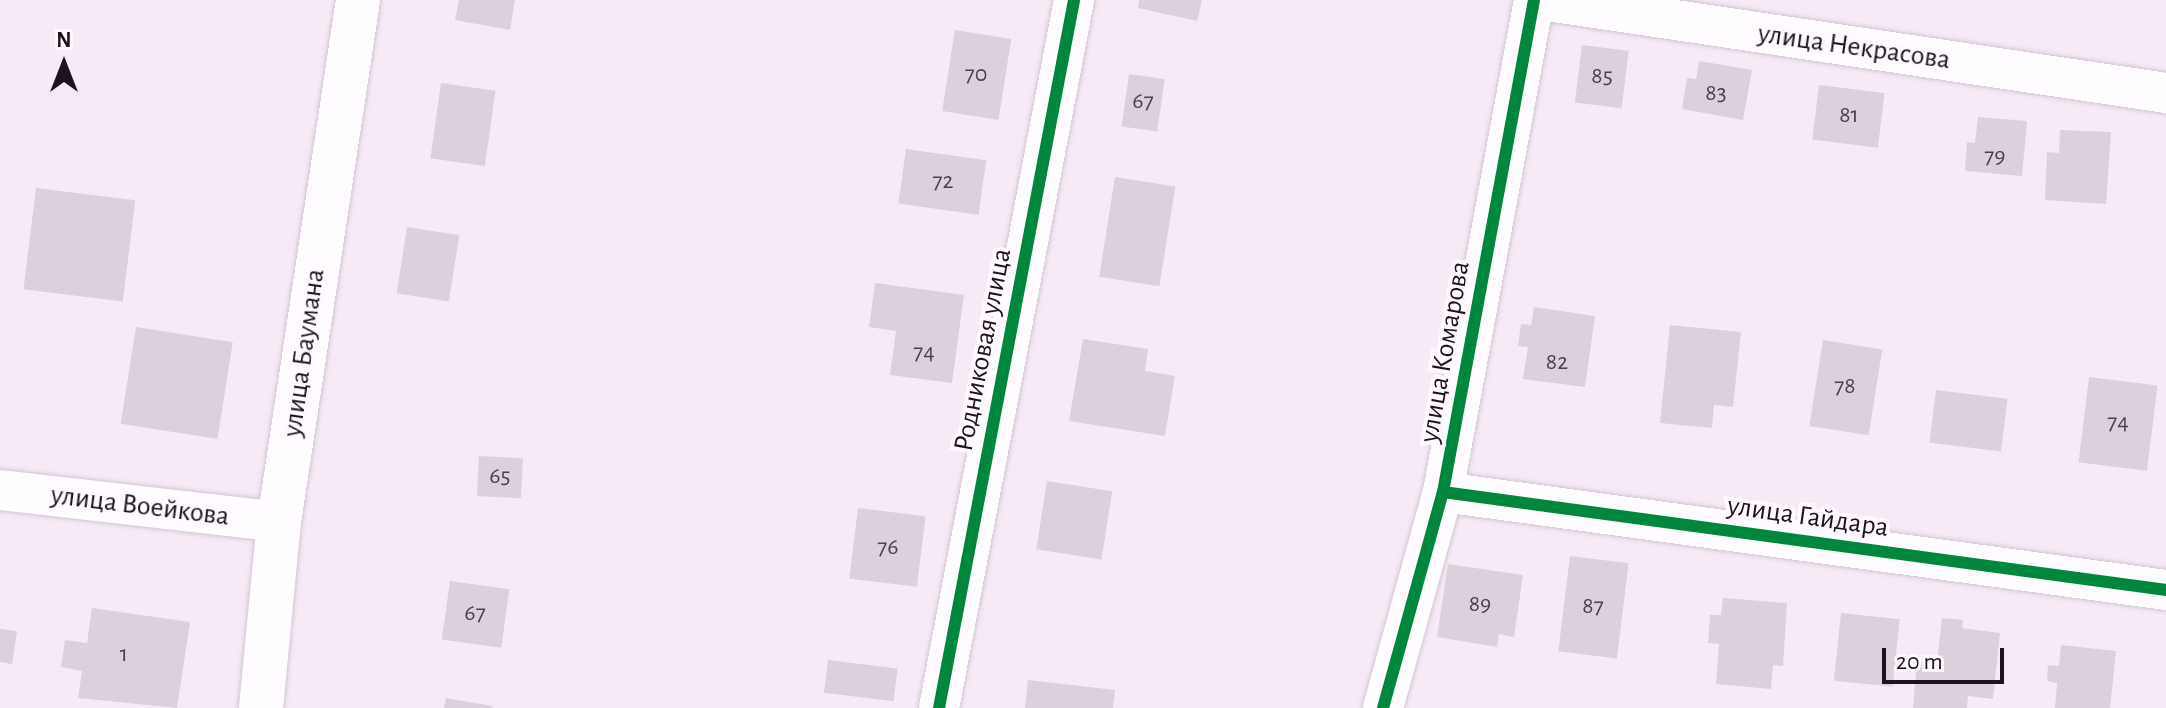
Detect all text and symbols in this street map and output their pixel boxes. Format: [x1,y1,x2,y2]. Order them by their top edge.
street label: улица Некрасова [1756,17,1952,77]
north arrow [24,24,104,104]
text: N [56,29,72,51]
house number: 70 [965,61,987,89]
house number: 85 [1591,63,1613,91]
house number: 83 [1705,80,1727,108]
house number: 67 [1132,88,1154,116]
house number: 81 [1839,102,1859,130]
house number: 79 [1984,143,2006,171]
house number: 72 [933,168,953,196]
street label: Родниковая улица [947,246,1019,454]
street label: улица Комарова [1413,259,1477,445]
street label: улица Баумана [276,267,332,439]
house number: 74 [913,339,935,367]
house number: 82 [1546,349,1568,377]
house number: 78 [1834,373,1856,401]
house number: 74 [2107,409,2129,437]
house number: 65 [489,463,511,491]
street label: улица Воейкова [49,478,231,534]
street label: улица Гайдара [1725,489,1891,545]
house number: 76 [877,534,899,562]
house number: 89 [1469,591,1491,619]
house number: 87 [1582,593,1604,621]
house number: 67 [464,600,486,628]
scale bar [1886,632,2008,682]
house number: 1 [120,641,128,669]
text: 20 m [1896,650,1943,674]

